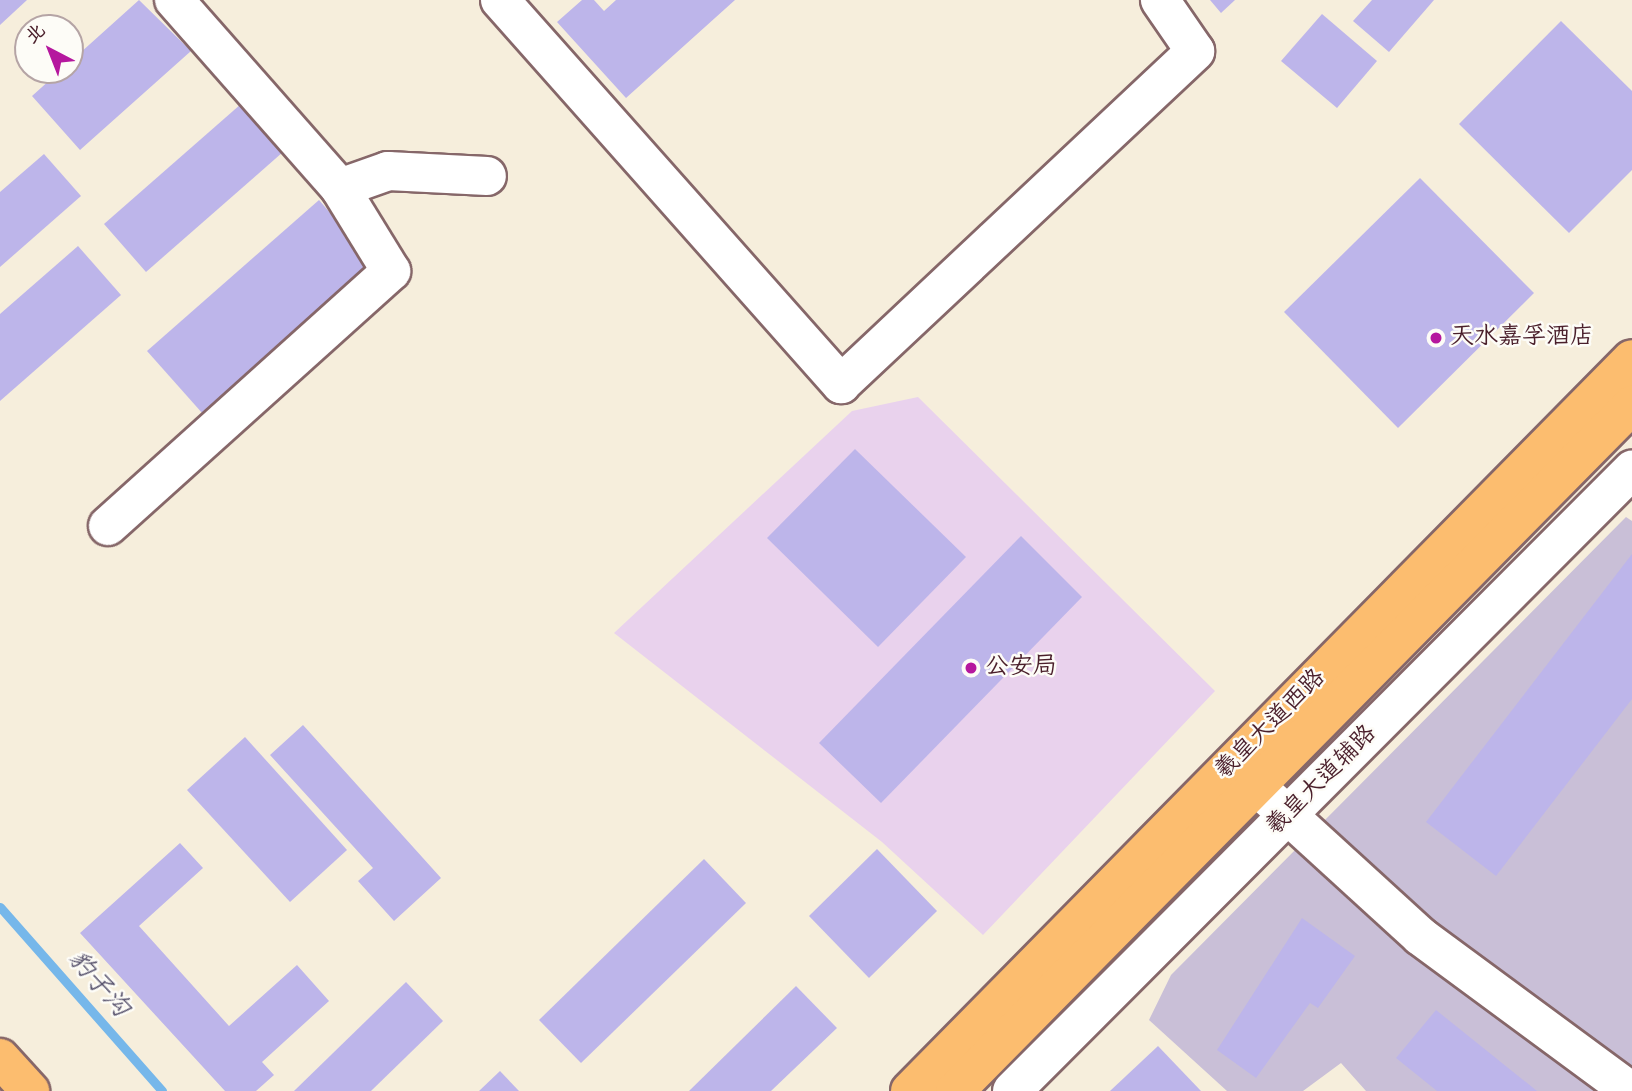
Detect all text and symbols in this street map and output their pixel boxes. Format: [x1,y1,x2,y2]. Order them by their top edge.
north arrow [14,14,84,84]
text: 北 [20,18,52,51]
place label: 天水嘉孚酒店 [1450,324,1594,352]
marker: 天水嘉孚酒店 [1428,330,1444,346]
place label: 公安局 [985,654,1057,682]
marker: 公安局 [963,660,979,676]
street label: 羲皇大道西路 [1210,664,1332,786]
street label: 羲皇大道辅路 [1261,720,1383,842]
water label: 豹子沟 [60,945,134,1025]

